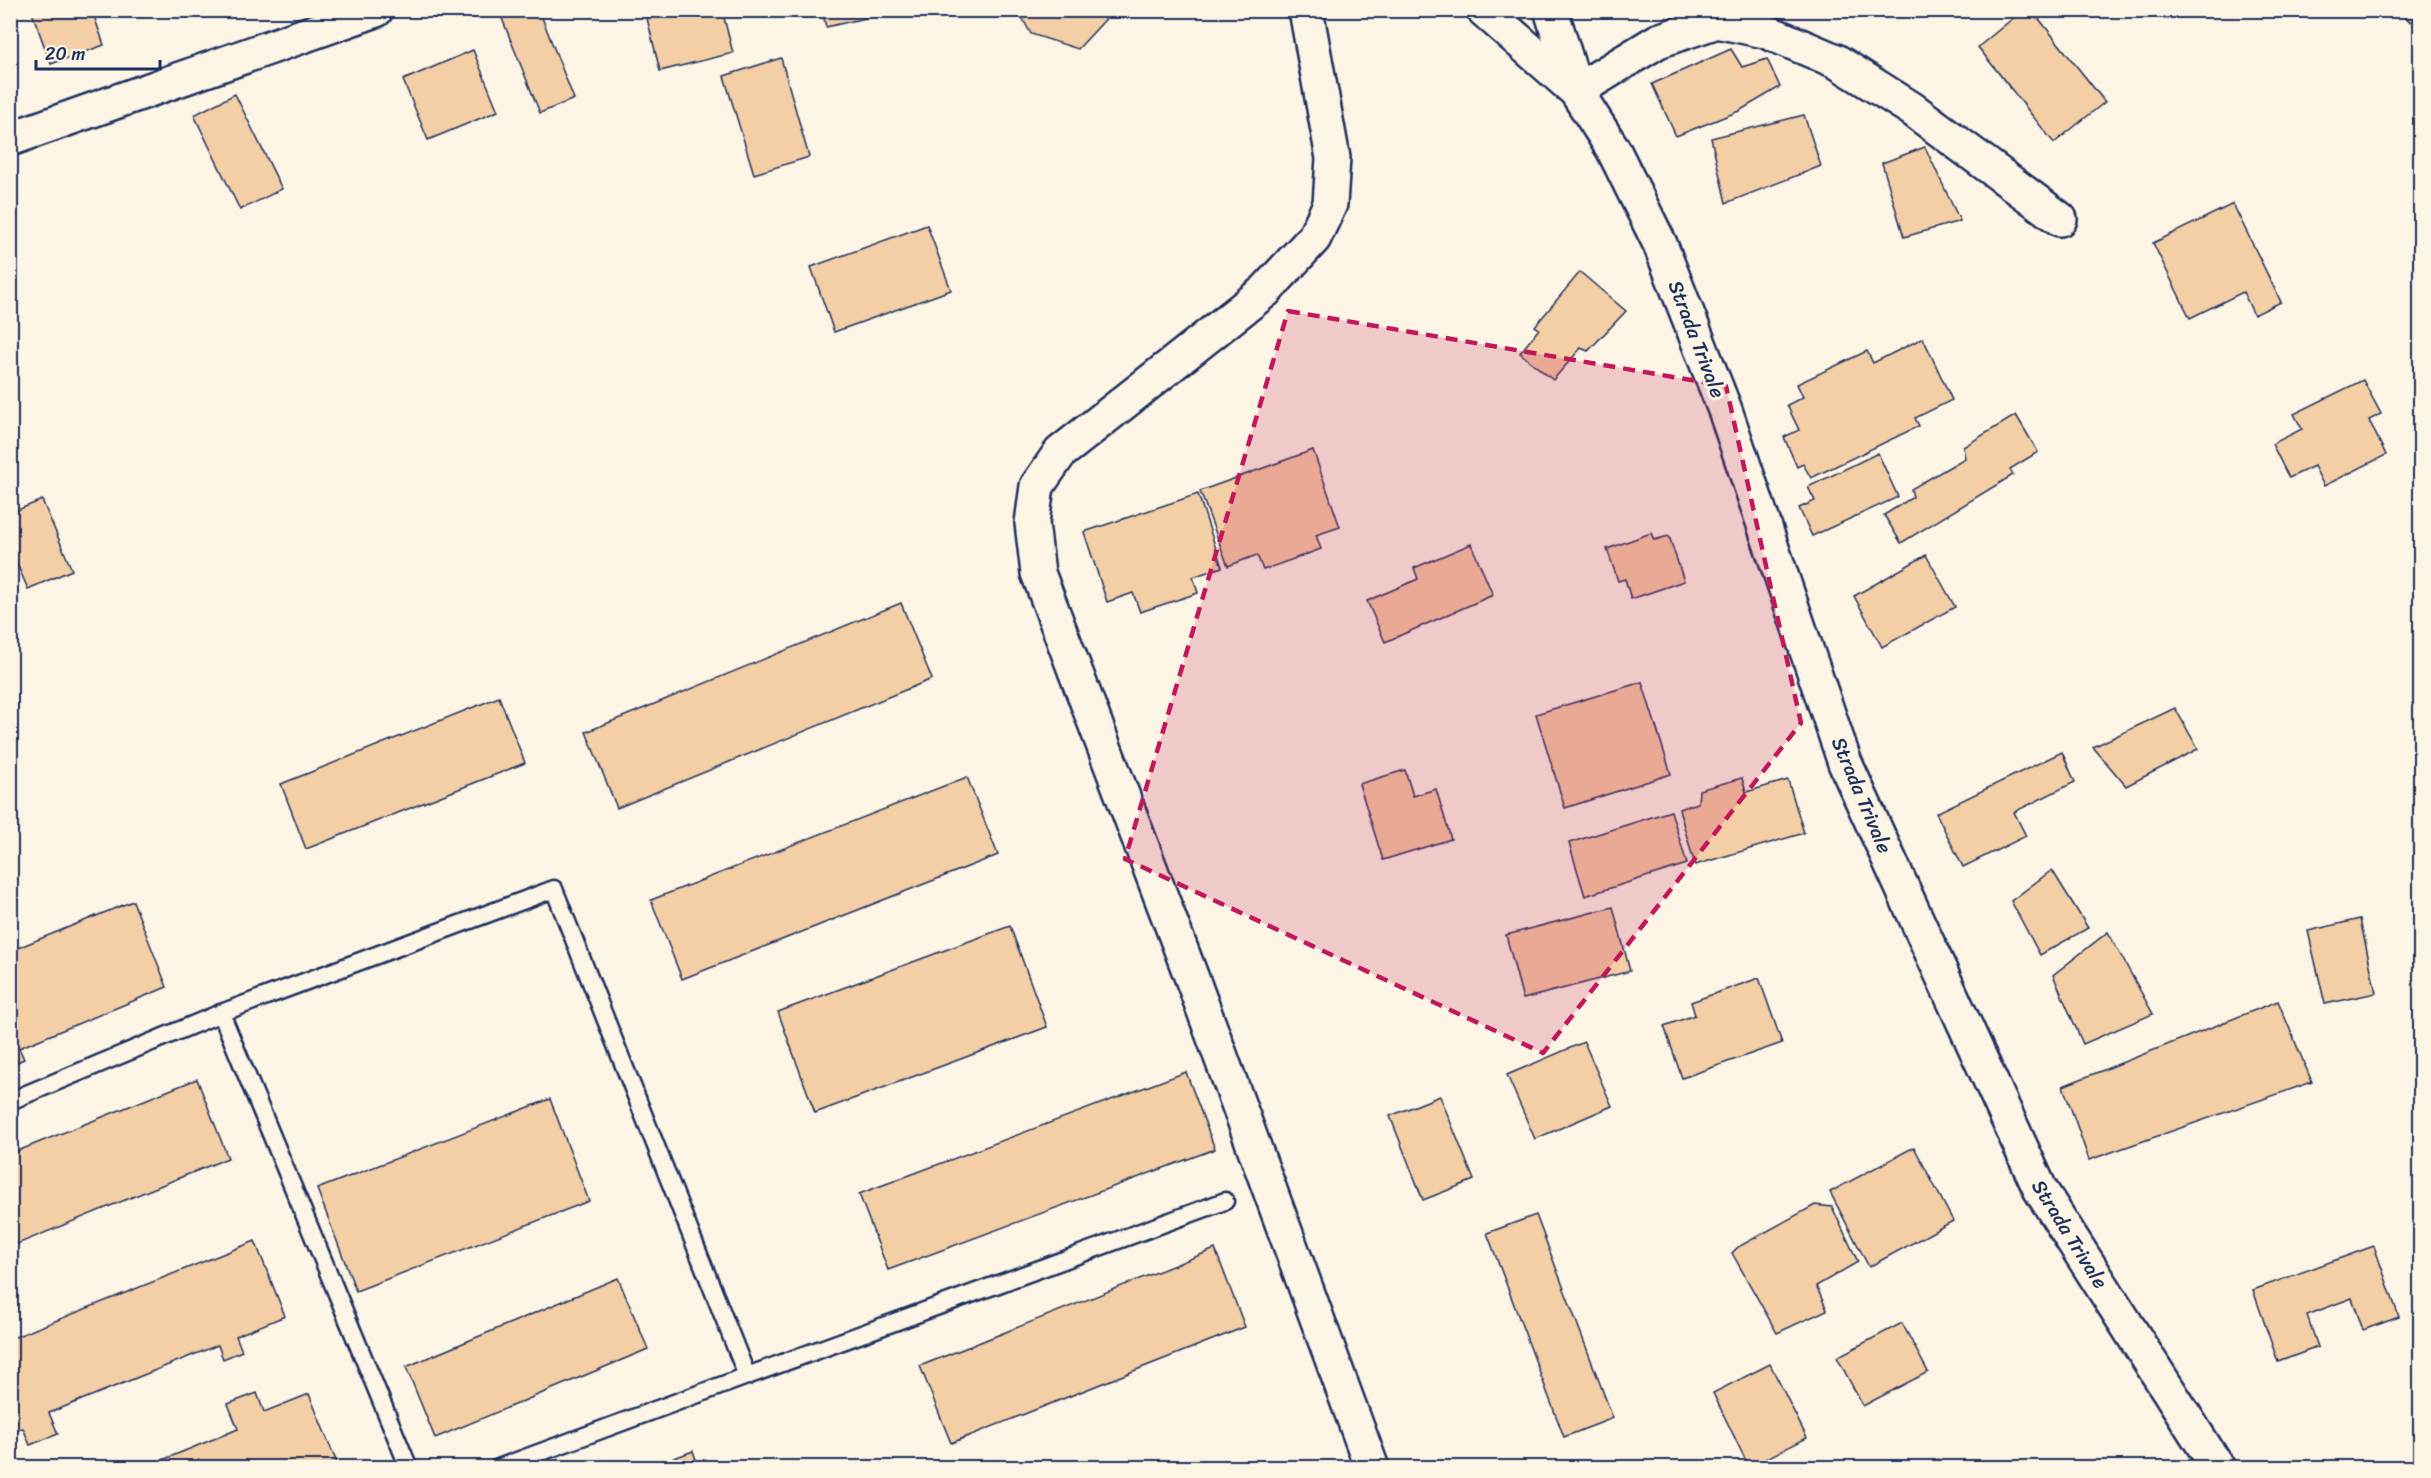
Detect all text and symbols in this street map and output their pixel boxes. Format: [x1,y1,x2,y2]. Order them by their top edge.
scale bar [36,33,160,71]
text: 20 m [45,38,85,70]
street label: Strada Trivale [1658,275,1735,403]
street label: Strada Trivale [1821,731,1902,859]
street label: Strada Trivale [2022,1173,2117,1296]

